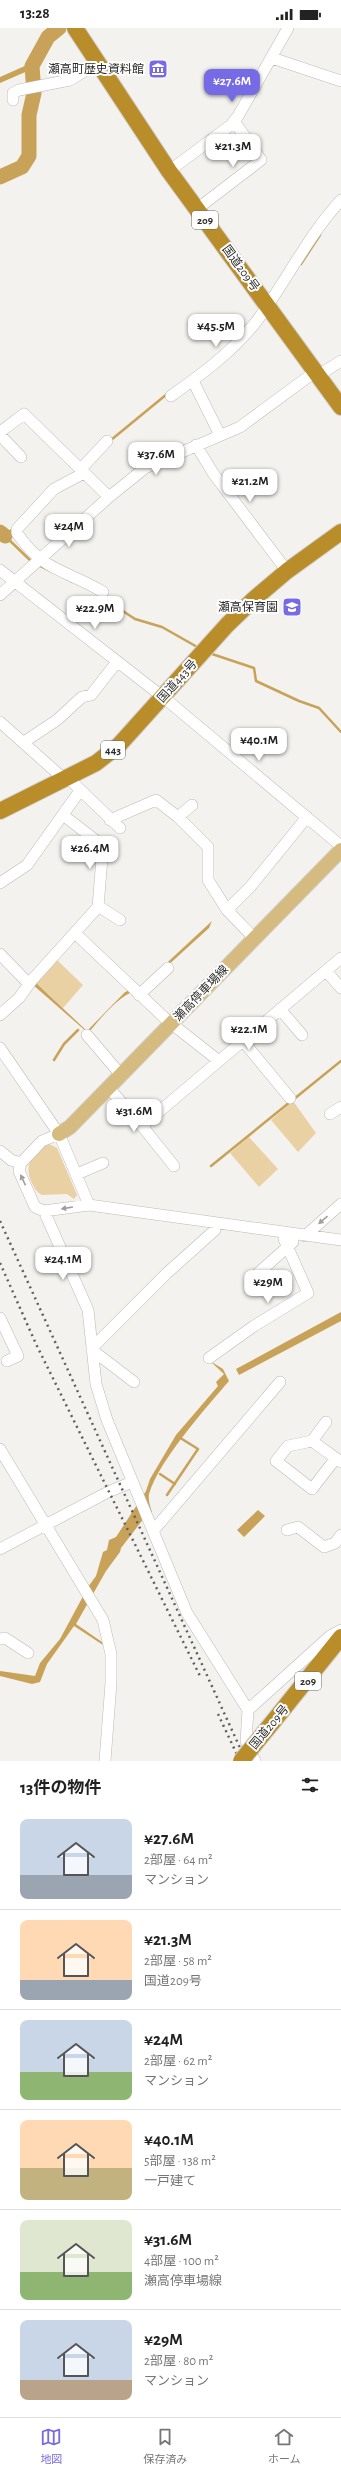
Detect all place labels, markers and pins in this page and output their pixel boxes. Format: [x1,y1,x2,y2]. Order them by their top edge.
museum icon: 瀬高町歴史資料館 [147,58,169,80]
place label: 瀬高町歴史資料館 [48,62,144,75]
pin: ¥27.6M [199,69,265,103]
pin: ¥21.3M [200,134,266,168]
pin: ¥45.5M [183,314,249,348]
pin: ¥37.6M [123,442,189,476]
pin: ¥21.2M [217,469,283,503]
pin: ¥24M [45,514,93,548]
pin: ¥22.9M [62,596,128,630]
school or university icon: 瀬高保育園 [281,596,303,618]
place label: 瀬高保育園 [218,600,278,613]
pin: ¥40.1M [226,728,292,762]
pin: ¥26.4M [57,836,123,870]
pin: ¥22.1M [216,1017,282,1051]
pin: ¥31.6M [101,1099,167,1133]
pin: ¥24.1M [30,1247,96,1281]
pin: ¥29M [244,1270,292,1304]

